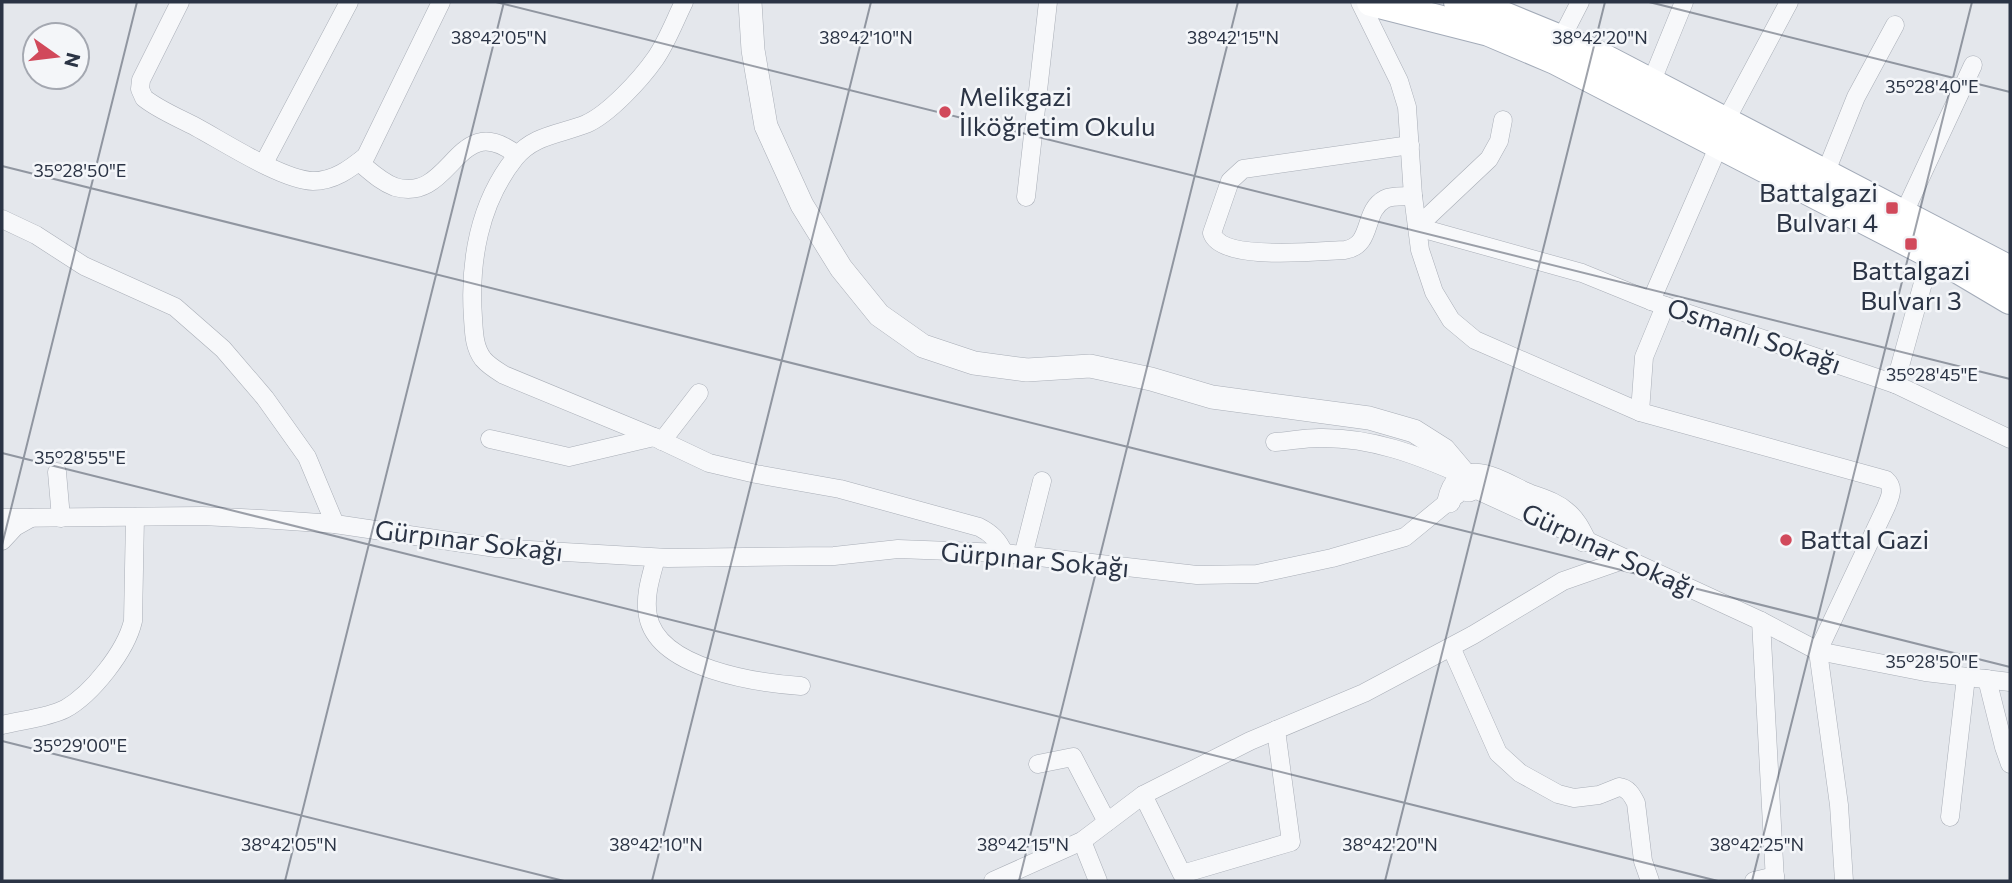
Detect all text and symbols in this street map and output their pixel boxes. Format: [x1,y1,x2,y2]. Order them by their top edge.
north arrow [21,21,91,91]
text: 38°42'05"N [451,26,547,48]
text: 38°42'10"N [819,26,913,48]
text: 38°42'15"N [1187,26,1279,48]
text: 38°42'20"N [1552,26,1648,48]
text: N [60,51,86,70]
text: 35°28'40"E [1885,75,1979,97]
place label: Melikgazi İlköğretim Okulu [959,80,1155,141]
marker: Melikgazi İlköğretim Okulu [937,104,953,120]
text: 35°28'50"E [33,159,127,181]
place label: Battalgazi Bulvarı 4 [1759,176,1878,237]
marker: Battalgazi Bulvarı 4 [1884,200,1900,216]
marker: Battalgazi Bulvarı 3 [1903,236,1919,252]
place label: Battalgazi Bulvarı 3 [1851,254,1971,315]
street label: Osmanlı Sokağı [1664,290,1845,379]
text: 35°28'45"E [1886,363,1978,385]
text: 35°28'55"E [34,446,126,468]
street label: Gürpınar Sokağı [1517,496,1702,604]
street label: Gürpınar Sokağı [373,513,565,566]
place label: Battal Gazi [1800,523,1929,554]
marker: Battal Gazi [1778,532,1794,548]
street label: Gürpınar Sokağı [940,535,1131,582]
text: 35°28'50"E [1885,650,1979,672]
text: 35°29'00"E [33,734,127,756]
text: 38°42'05"N [241,833,337,855]
text: 38°42'10"N [609,833,703,855]
text: 38°42'15"N [977,833,1069,855]
text: 38°42'20"N [1342,833,1438,855]
text: 38°42'25"N [1710,833,1804,855]

